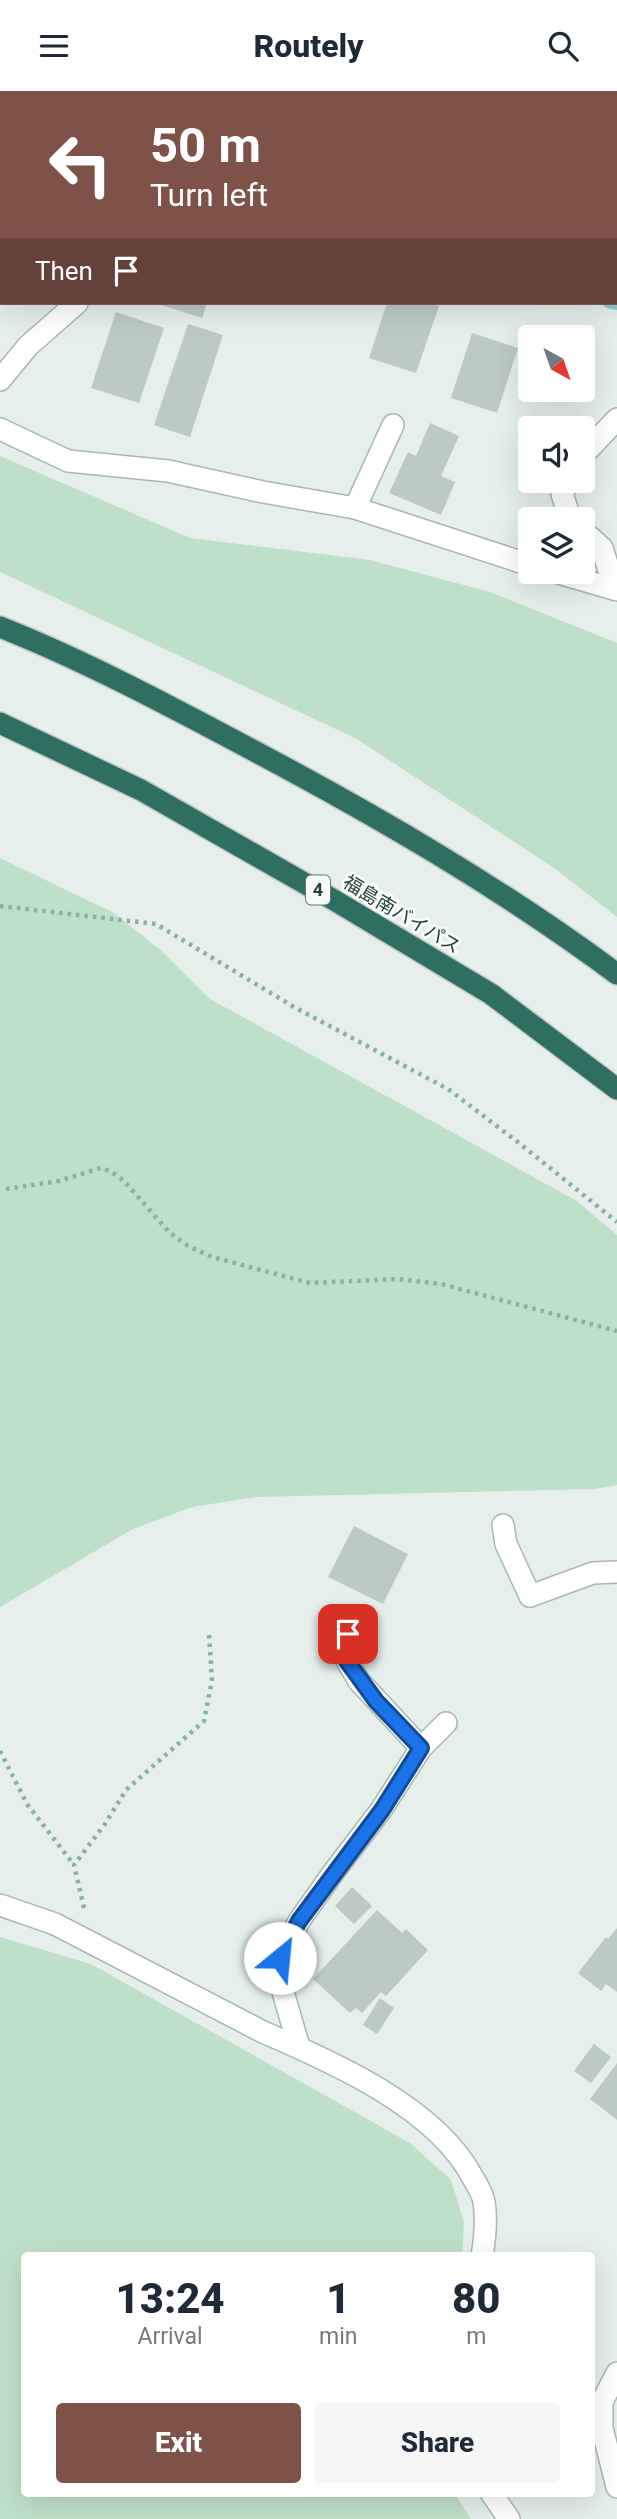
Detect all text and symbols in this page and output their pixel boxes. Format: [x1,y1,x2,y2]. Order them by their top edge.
icon: menu [35,27,73,65]
text: Routely [254,27,363,65]
icon: search [544,27,582,65]
text: 50 m [150,117,261,174]
icon: left [35,119,126,210]
text: Turn left [150,176,268,214]
icon: arrive [107,252,145,290]
text: Then [35,256,93,286]
north arrow [518,325,595,403]
map controls [518,325,595,584]
button: sound [518,416,595,493]
button: layers [518,507,595,584]
street label: 福島南バイパス [339,870,465,958]
road number: 4 [306,875,330,905]
pin [318,1604,378,1664]
icon: arrive [329,1615,367,1653]
position arrow [243,1921,317,1995]
text: 13:24 [115,2274,225,2323]
text: 1 [326,2274,350,2323]
text: 80 [452,2274,500,2323]
text: Arrival [137,2323,203,2350]
text: min [319,2323,358,2350]
text: m [466,2323,486,2350]
button: Exit [56,2403,301,2483]
button: Share [315,2403,560,2483]

